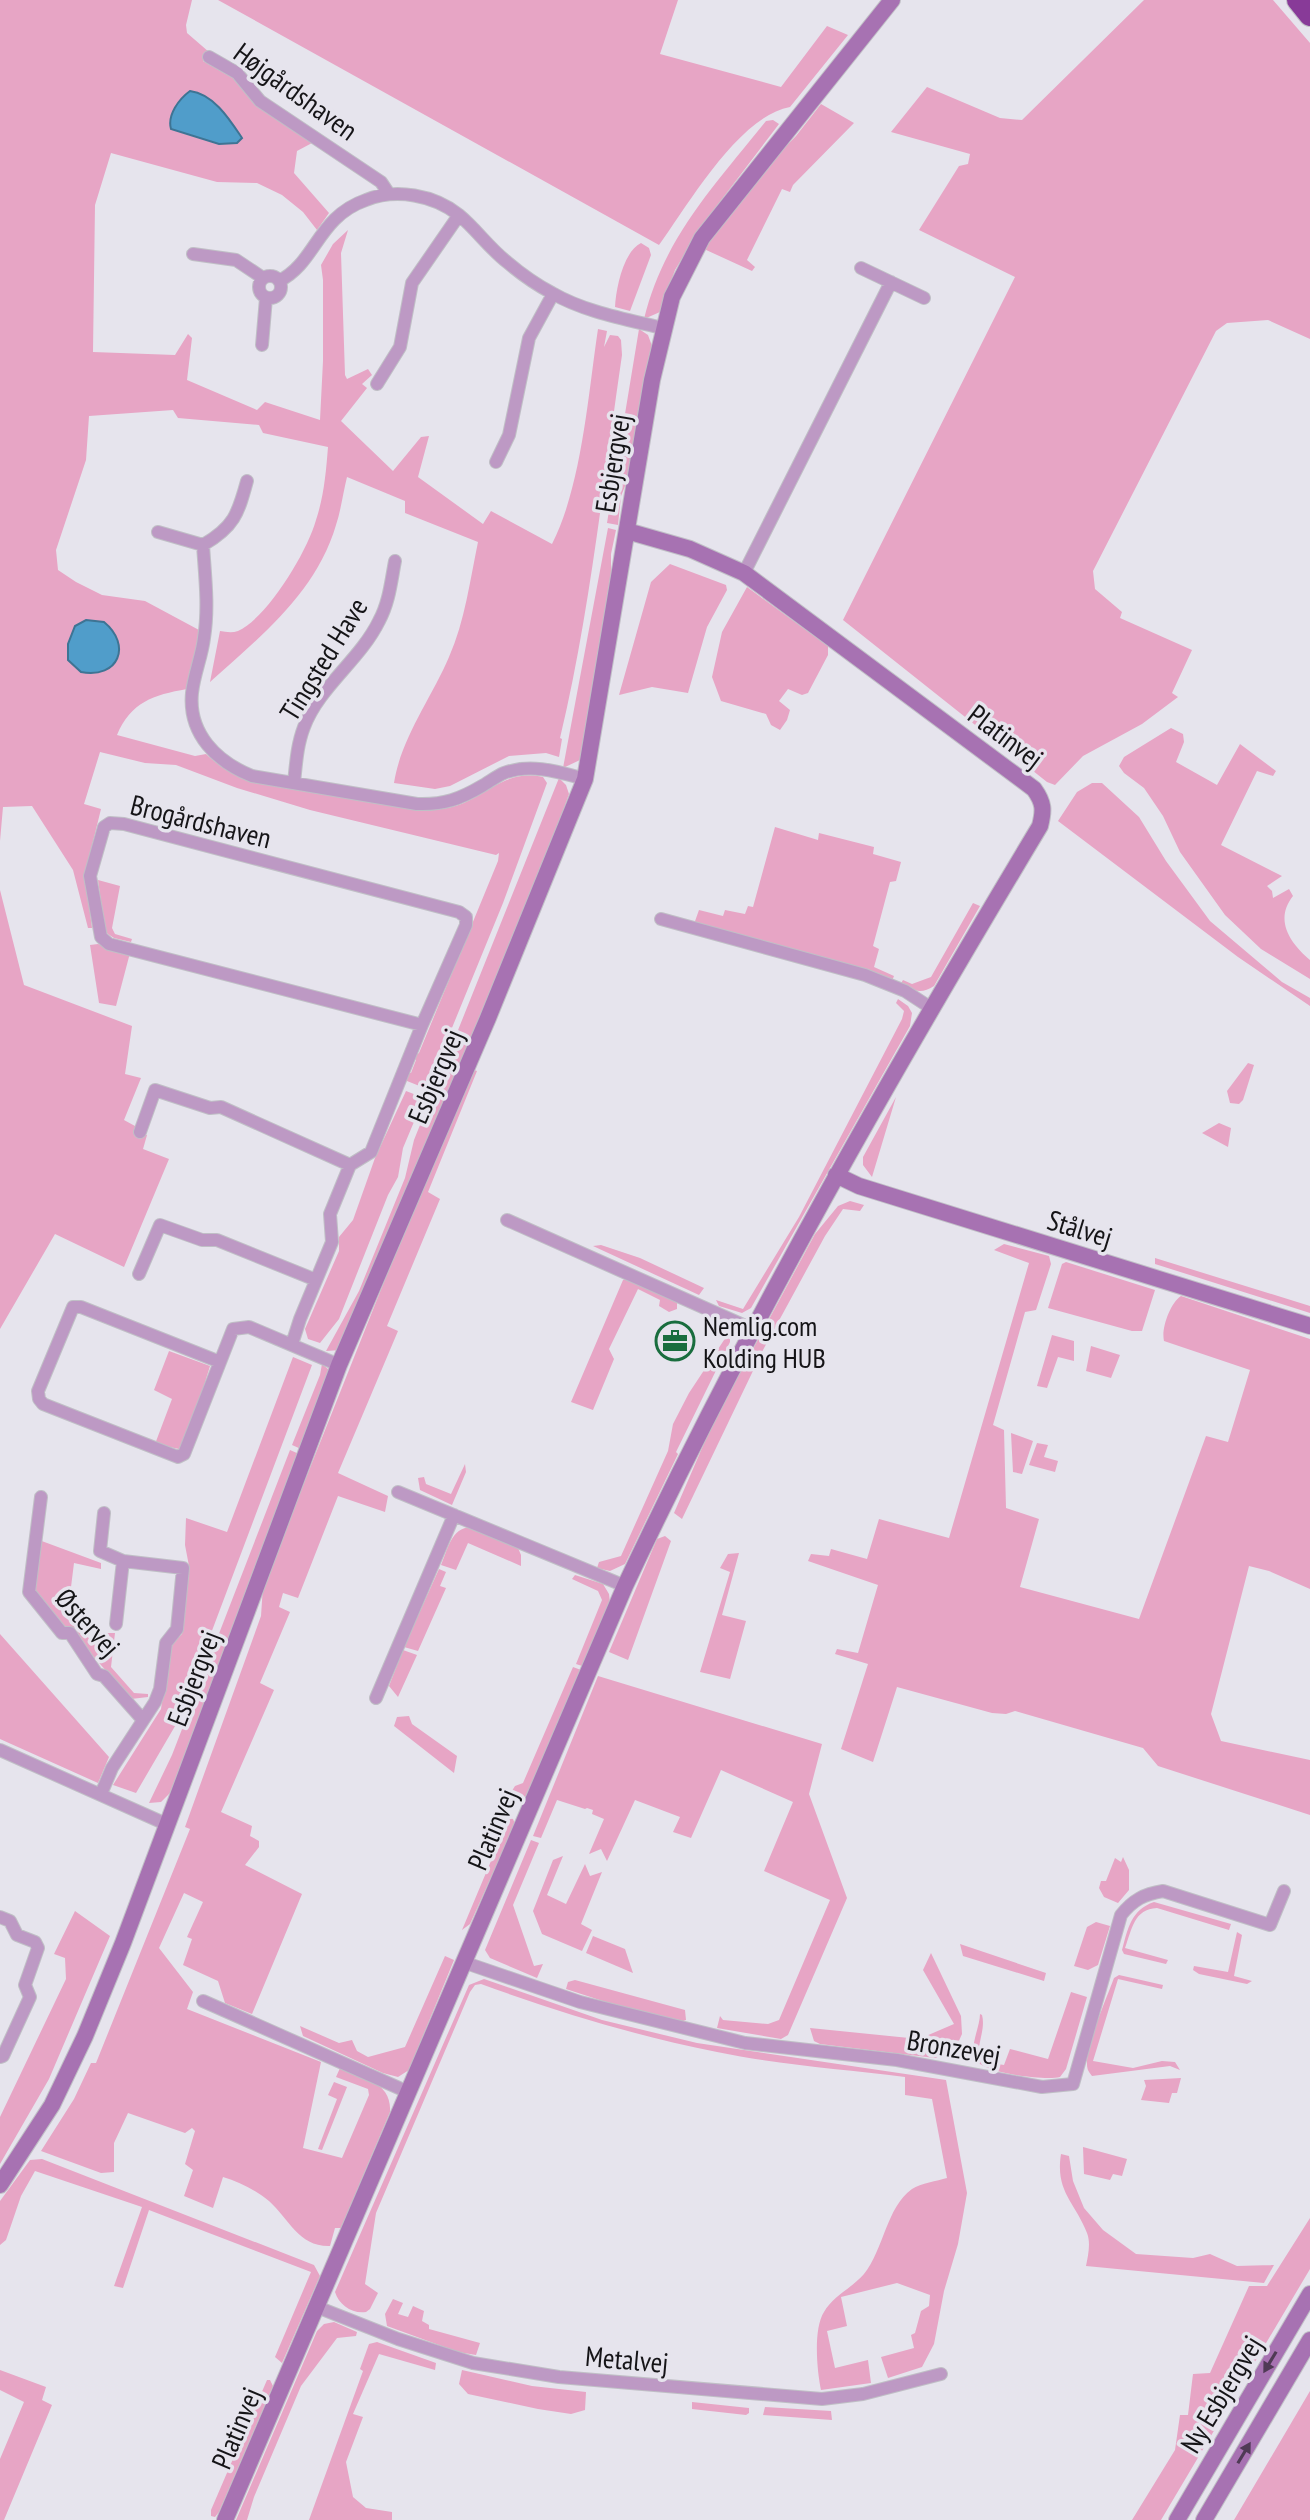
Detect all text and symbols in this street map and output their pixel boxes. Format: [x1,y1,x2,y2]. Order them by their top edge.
street label: Højgårdshaven [227,34,365,148]
street label: Esbjergvej [586,411,638,515]
street label: Tingsted Have [271,591,375,727]
street label: Platinvej [961,696,1051,776]
street label: Brogårdshaven [127,786,275,856]
street label: Esbjergvej [399,1023,471,1129]
street label: Stålvej [1043,1201,1117,1255]
place label: Nemlig.com Kolding HUB [703,1307,826,1376]
office icon: Nemlig.com Kolding HUB [654,1320,696,1362]
street label: Østervej [47,1580,129,1664]
street label: Esbjergvej [158,1625,228,1731]
street label: Platinvej [458,1783,526,1875]
street label: Bronzevej [904,2021,1004,2073]
street label: Ny Esbjergvej [1172,2329,1270,2459]
street label: Metalvej [584,2337,670,2381]
one-way arrow [1263,2351,1277,2373]
street label: Platinvej [202,2382,270,2474]
one-way arrow [1236,2442,1250,2464]

